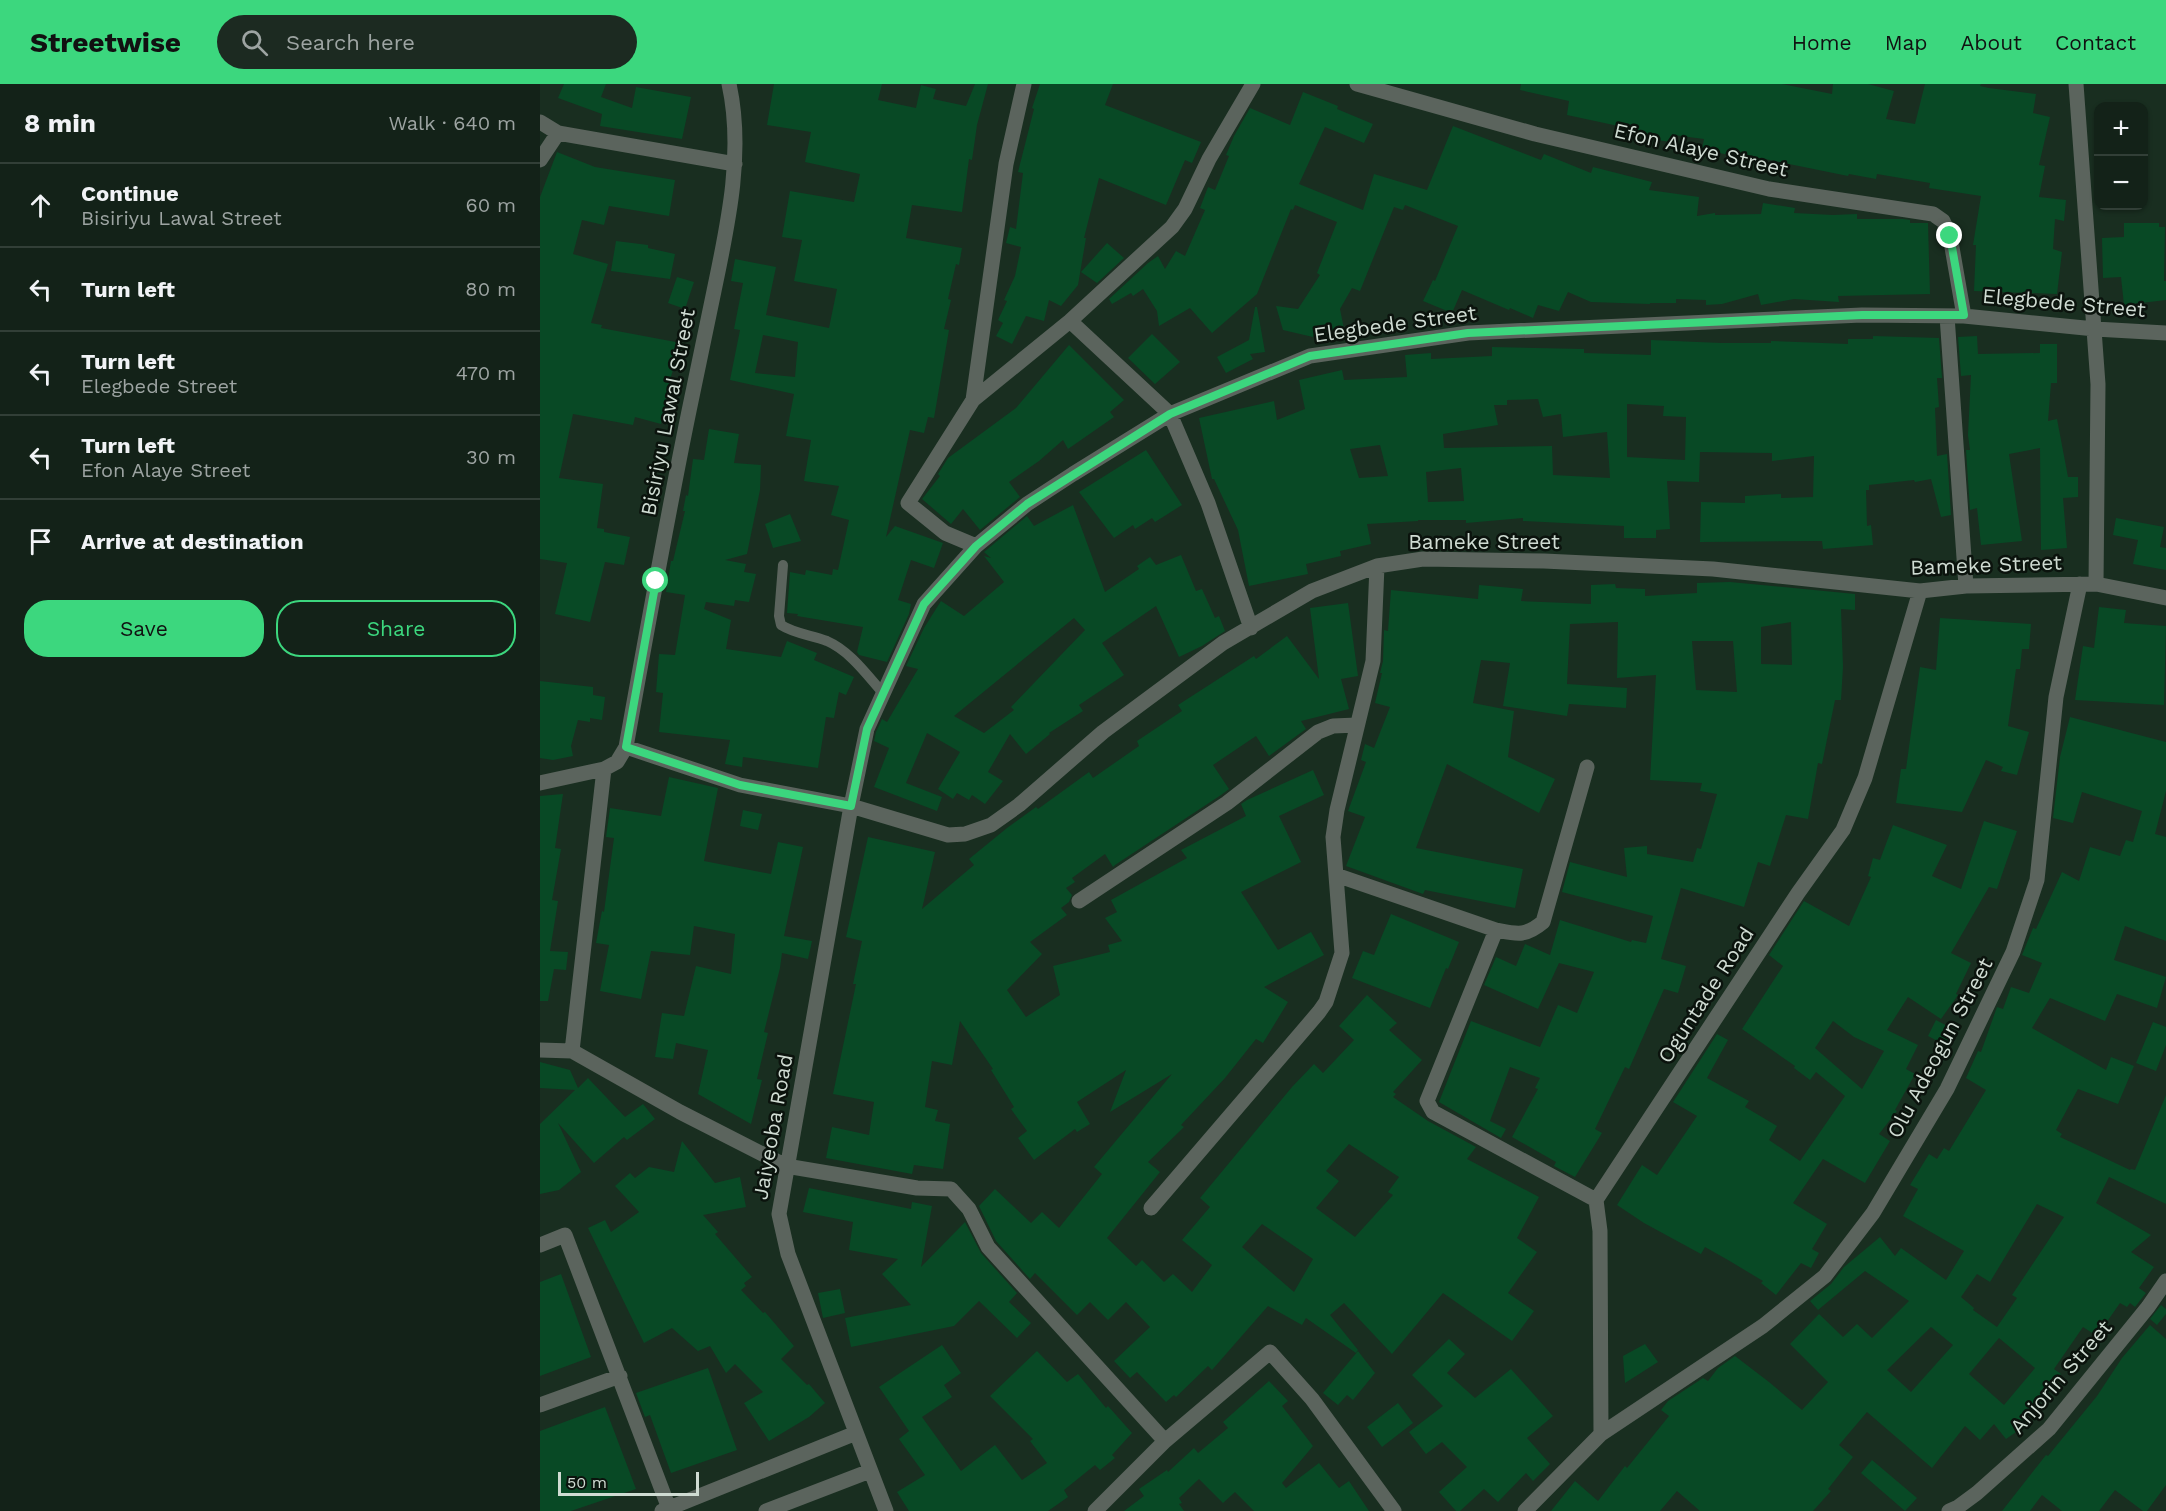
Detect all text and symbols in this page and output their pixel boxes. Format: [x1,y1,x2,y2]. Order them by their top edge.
search box [217,15,637,69]
text: Streetwise [30,26,181,59]
icon: search [238,26,271,59]
text: Search here [286,30,415,55]
text: Home [1792,30,1852,55]
text: Map [1885,30,1928,55]
text: About [1961,30,2022,55]
text: Contact [2055,30,2136,55]
map controls [2094,102,2148,210]
button: + [2094,102,2148,156]
text: 8 min [24,108,96,138]
text: Walk · 640 m [388,111,516,135]
street label: Efon Alaye Street [1612,117,1791,182]
button: − [2094,156,2148,210]
text: Continue [81,181,179,206]
icon: ahead [24,189,57,222]
text: 60 m [466,193,516,217]
text: Bisiriyu Lawal Street [81,206,282,230]
route end [1936,222,1962,248]
icon: left [24,273,57,306]
text: Turn left [81,277,175,302]
text: 80 m [465,277,516,301]
street label: Elegbede Street [1981,283,2147,322]
street label: Elegbede Street [1312,300,1478,347]
street label: Bisiriyu Lawal Street [635,306,700,518]
text: Turn left [81,349,175,374]
icon: left [24,357,57,390]
text: 470 m [456,361,516,385]
text: Elegbede Street [81,374,237,398]
text: Turn left [81,433,175,458]
icon: left [24,441,57,474]
text: 30 m [466,445,516,469]
text: Efon Alaye Street [81,458,250,482]
icon: arrive [24,525,57,558]
text: Arrive at destination [81,529,304,554]
street label: Bameke Street [1408,529,1560,554]
street label: Bameke Street [1910,549,2062,580]
route start [642,567,668,593]
button: Save [24,600,264,657]
button: Share [276,600,516,657]
street label: Oguntade Road [1652,922,1759,1067]
street label: Olu Adeogun Street [1881,953,1998,1142]
street label: Jaiyeoba Road [747,1052,798,1202]
street label: Anjorin Street [2004,1315,2117,1439]
scale bar [558,1469,699,1496]
text: 50 m [567,1473,607,1492]

